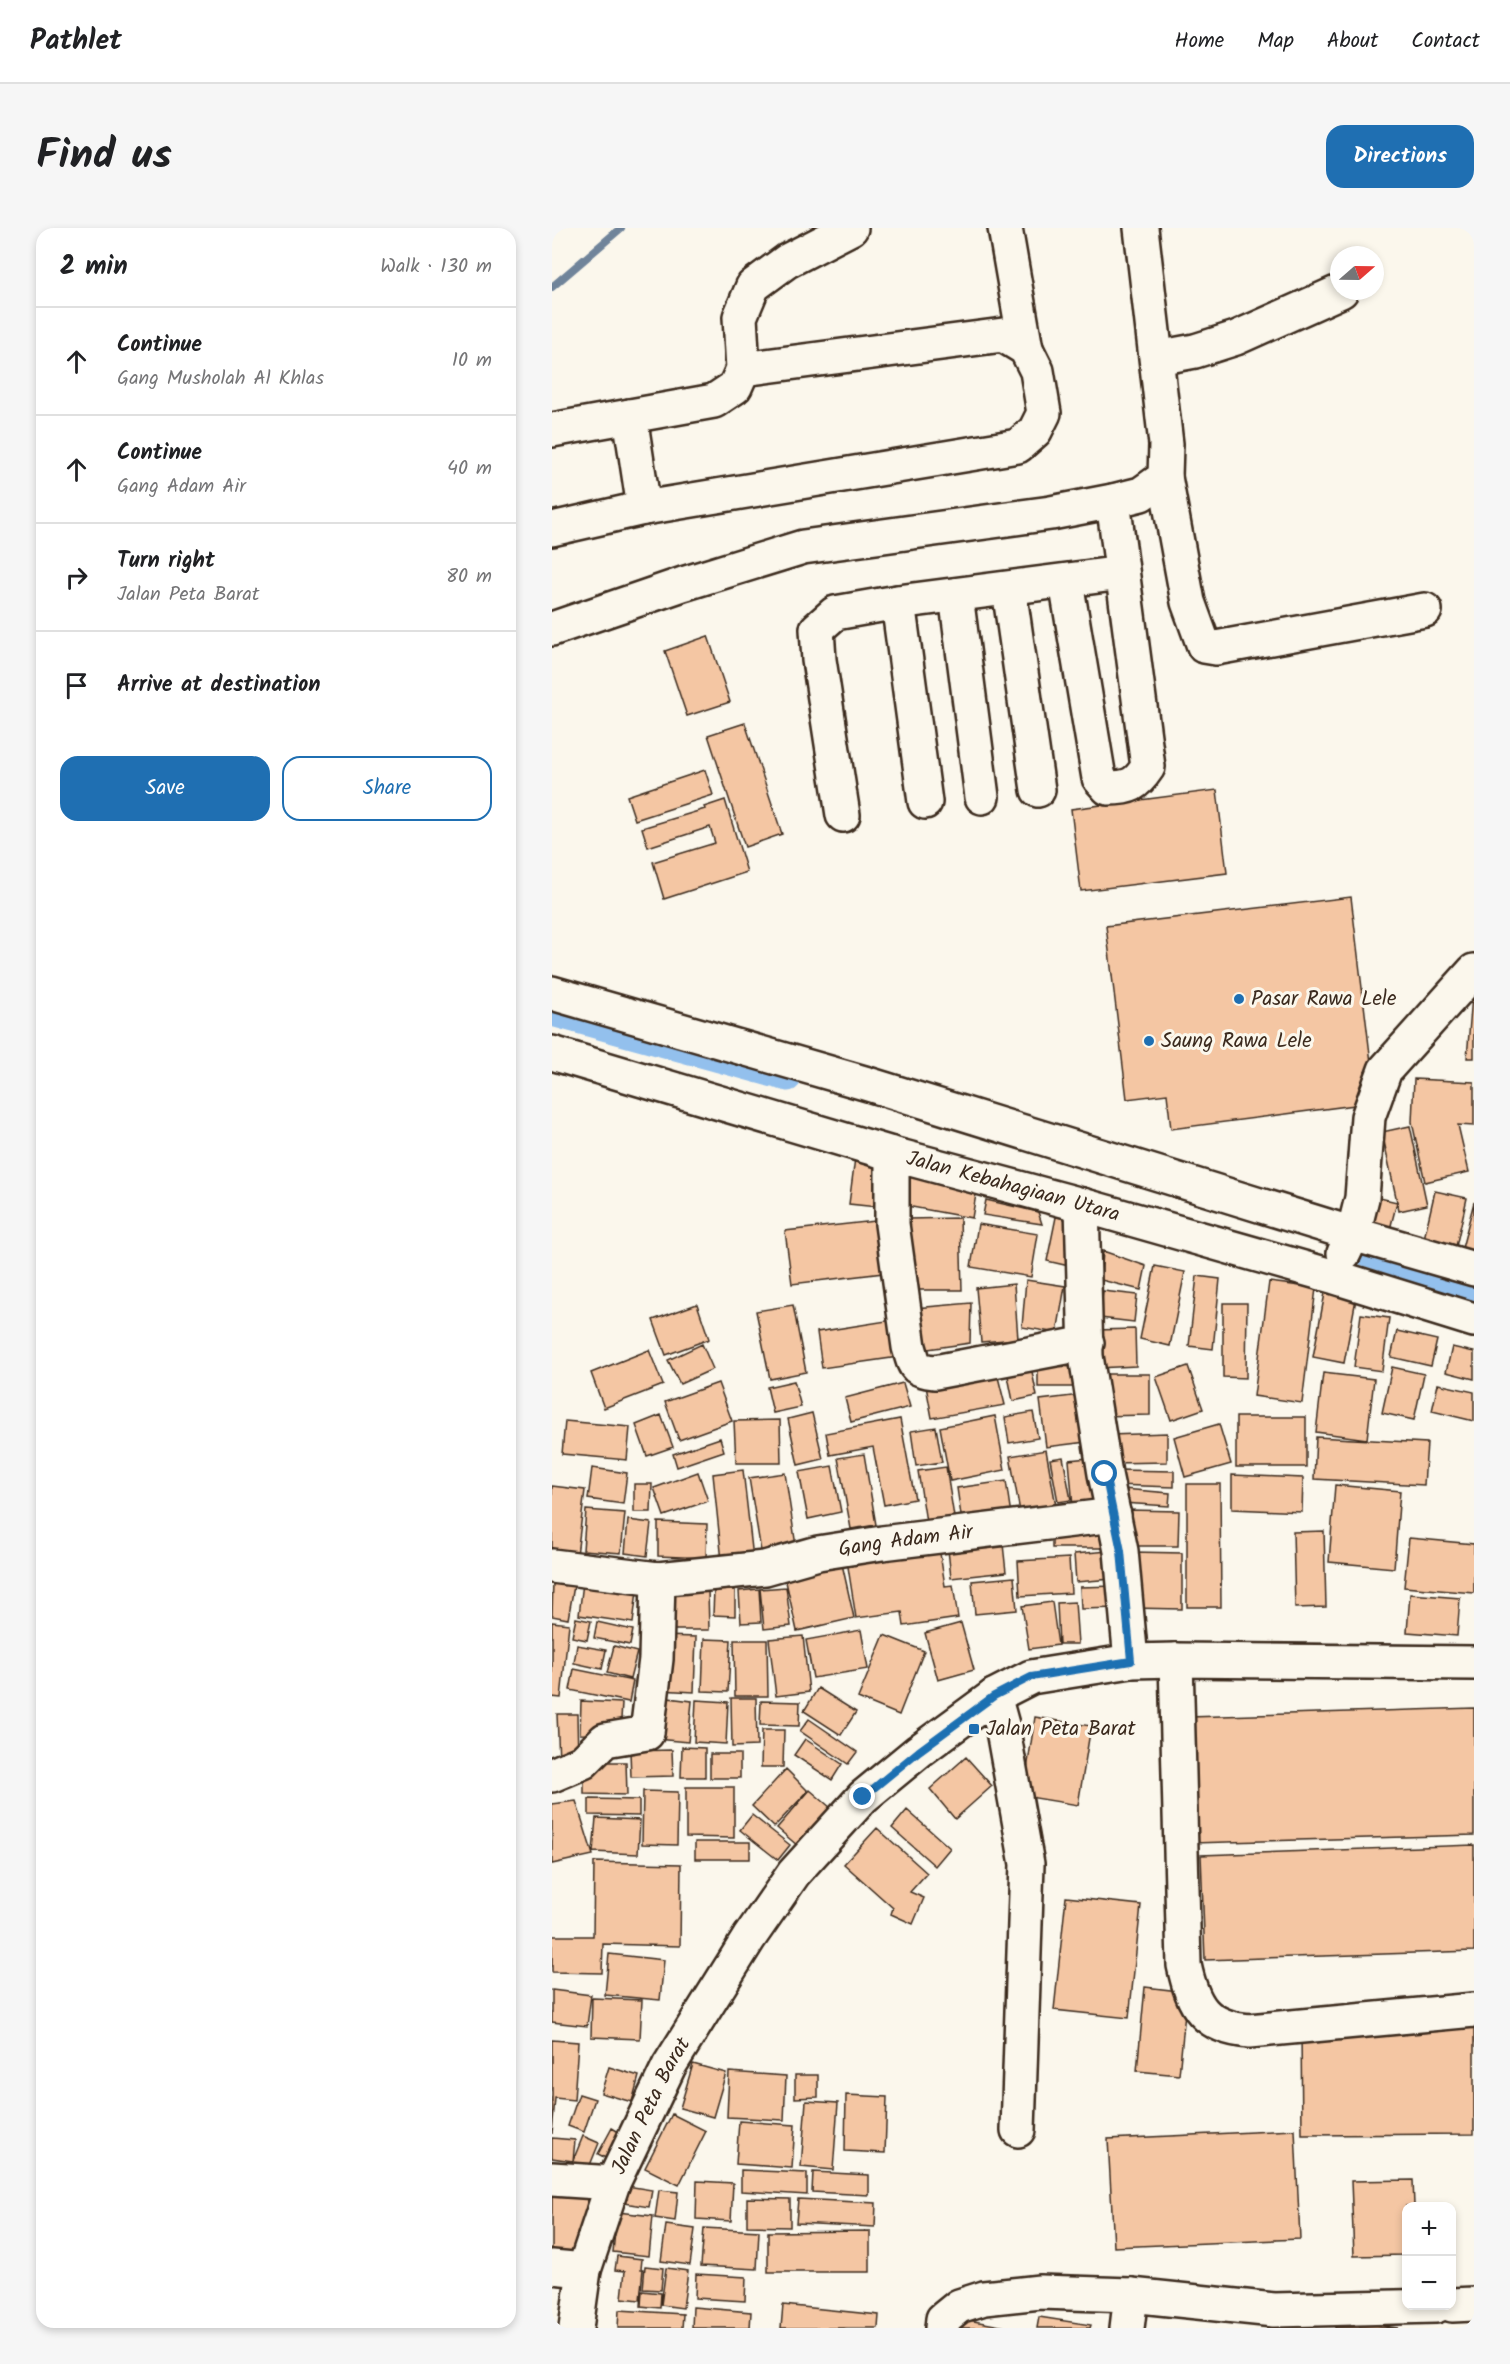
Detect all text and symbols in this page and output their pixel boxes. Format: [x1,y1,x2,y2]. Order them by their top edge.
text: Pathlet [30,19,122,64]
text: Home [1175,25,1224,58]
text: Map [1257,25,1294,58]
text: About [1327,25,1378,58]
text: Contact [1411,25,1480,58]
text: Find us [36,123,172,190]
button: Directions [1326,125,1474,188]
text: 2 min [60,246,128,288]
north arrow [1330,246,1384,300]
text: Walk · 130 m [380,251,492,283]
text: Continue [117,328,202,363]
icon: ahead [60,345,93,378]
text: 10 m [452,345,492,377]
text: Gang Musholah Al Khlas [117,363,324,395]
text: Continue [117,436,202,471]
icon: ahead [60,453,93,486]
text: 40 m [447,453,492,485]
text: Gang Adam Air [117,471,246,503]
text: Turn right [117,544,215,579]
icon: right [60,561,93,594]
text: 80 m [446,561,492,593]
text: Jalan Peta Barat [117,579,260,611]
text: Arrive at destination [117,668,320,703]
icon: arrive [60,669,93,702]
button: Save [60,756,270,821]
button: Share [282,756,492,821]
place label: Pasar Rawa Lele [1251,983,1397,1016]
marker: Pasar Rawa Lele [1232,992,1246,1006]
place label: Saung Rawa Lele [1161,1025,1312,1058]
marker: Saung Rawa Lele [1142,1034,1156,1048]
street label: Jalan Kebahagiaan Utara [903,1142,1124,1231]
route start [1091,1460,1117,1486]
street label: Gang Adam Air [836,1516,976,1566]
place label: Jalan Peta Barat [986,1713,1137,1746]
marker: Jalan Peta Barat [967,1722,981,1736]
route end [849,1783,875,1809]
street label: Jalan Peta Barat [603,2030,700,2180]
map controls [1402,2202,1456,2310]
button: + [1402,2202,1456,2256]
button: − [1402,2256,1456,2310]

